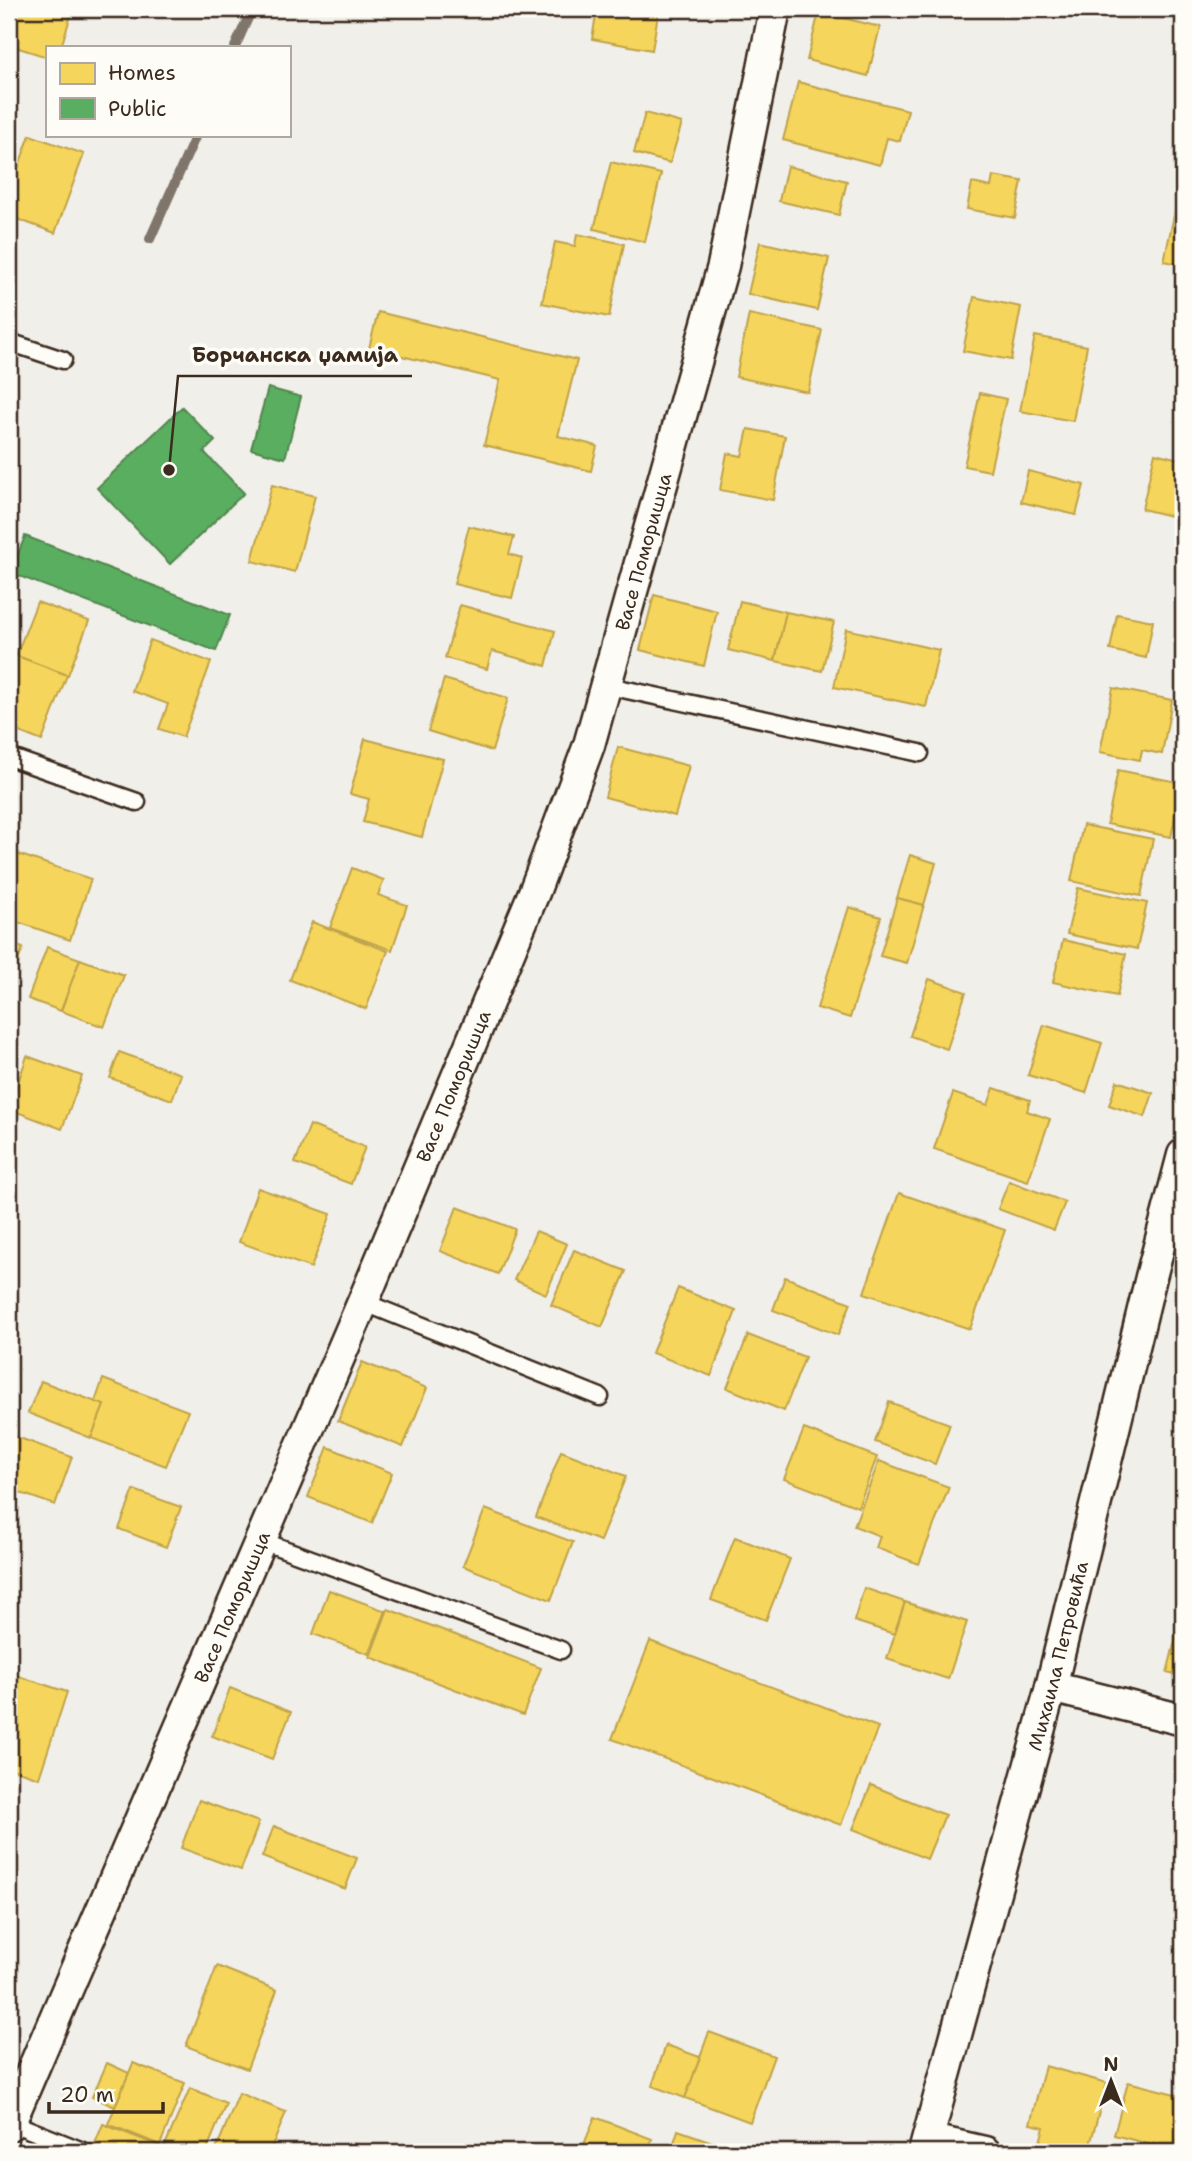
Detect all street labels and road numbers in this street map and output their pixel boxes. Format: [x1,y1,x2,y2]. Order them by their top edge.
street label: Васе Поморишца [609,470,677,633]
street label: Васе Поморишца [410,1006,496,1166]
street label: Васе Поморишца [188,1527,276,1687]
street label: Михаила Петровића [1022,1558,1094,1753]

